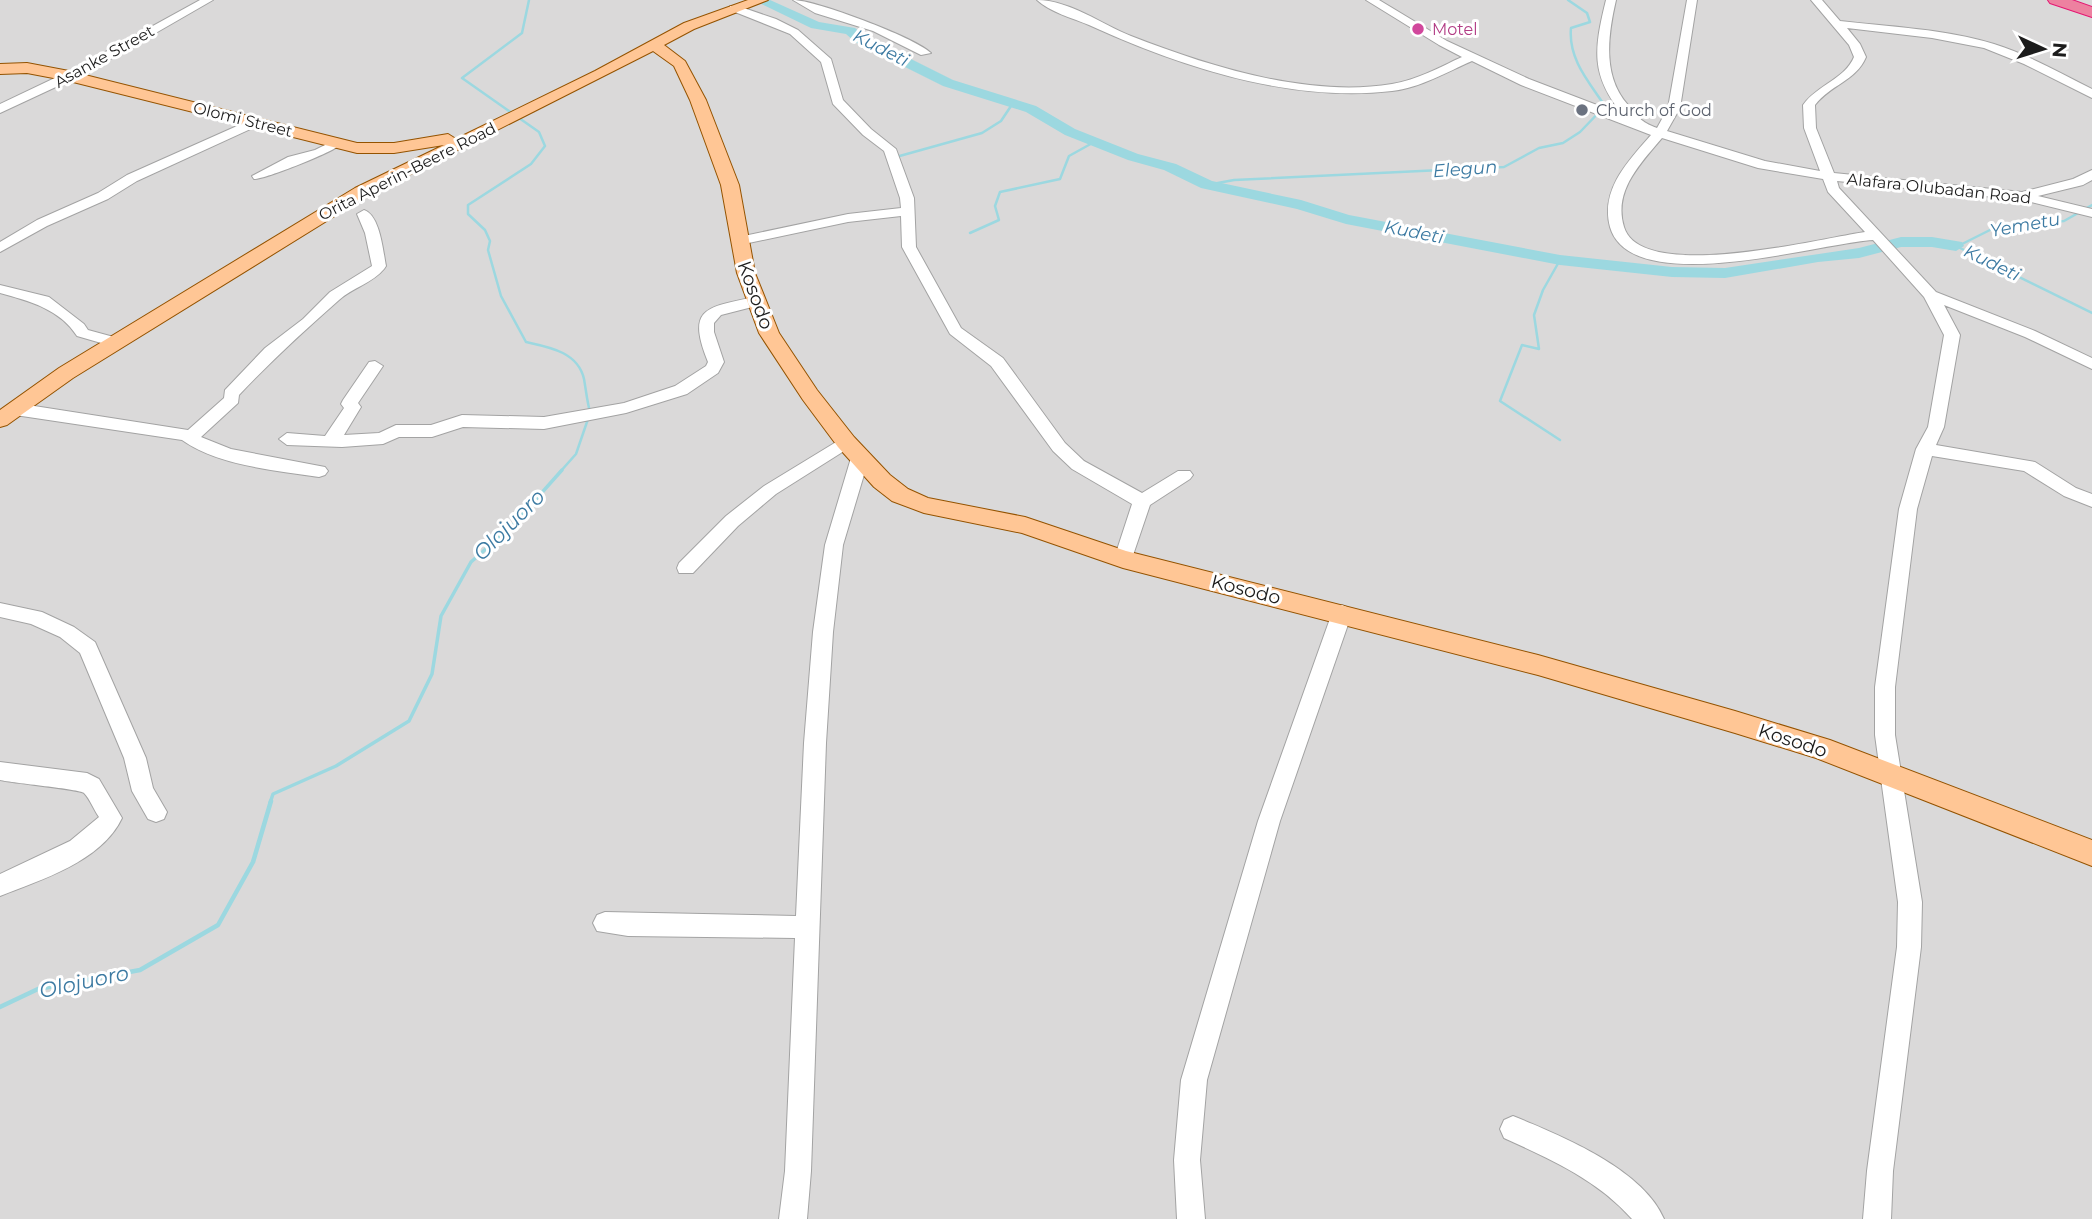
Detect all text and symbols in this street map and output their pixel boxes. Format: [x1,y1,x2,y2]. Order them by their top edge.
north arrow [2008,14,2078,84]
place label: Motel [1432,20,1477,39]
street label: Asanke Street [51,21,158,92]
marker: Motel [1410,21,1426,37]
water label: Kudeti [849,25,913,71]
text: N [2047,42,2071,59]
street label: Olomi Street [191,98,295,141]
place label: Church of God [1596,101,1712,120]
marker: Church of God [1574,102,1590,118]
street label: Orita Aperin-Beere Road [315,118,499,225]
water label: Elegun [1432,156,1498,182]
street label: Alafara Olubadan Road [1846,169,2032,208]
water label: Yemetu [1988,208,2062,242]
water label: Kudeti [1383,215,1446,249]
water label: Kudeti [1960,240,2024,286]
street label: Kosodo [733,258,778,333]
water label: Olojuoro [468,484,550,566]
street label: Kosodo [1209,570,1283,609]
street label: Kosodo [1756,719,1830,762]
water label: Olojuoro [37,960,131,1003]

